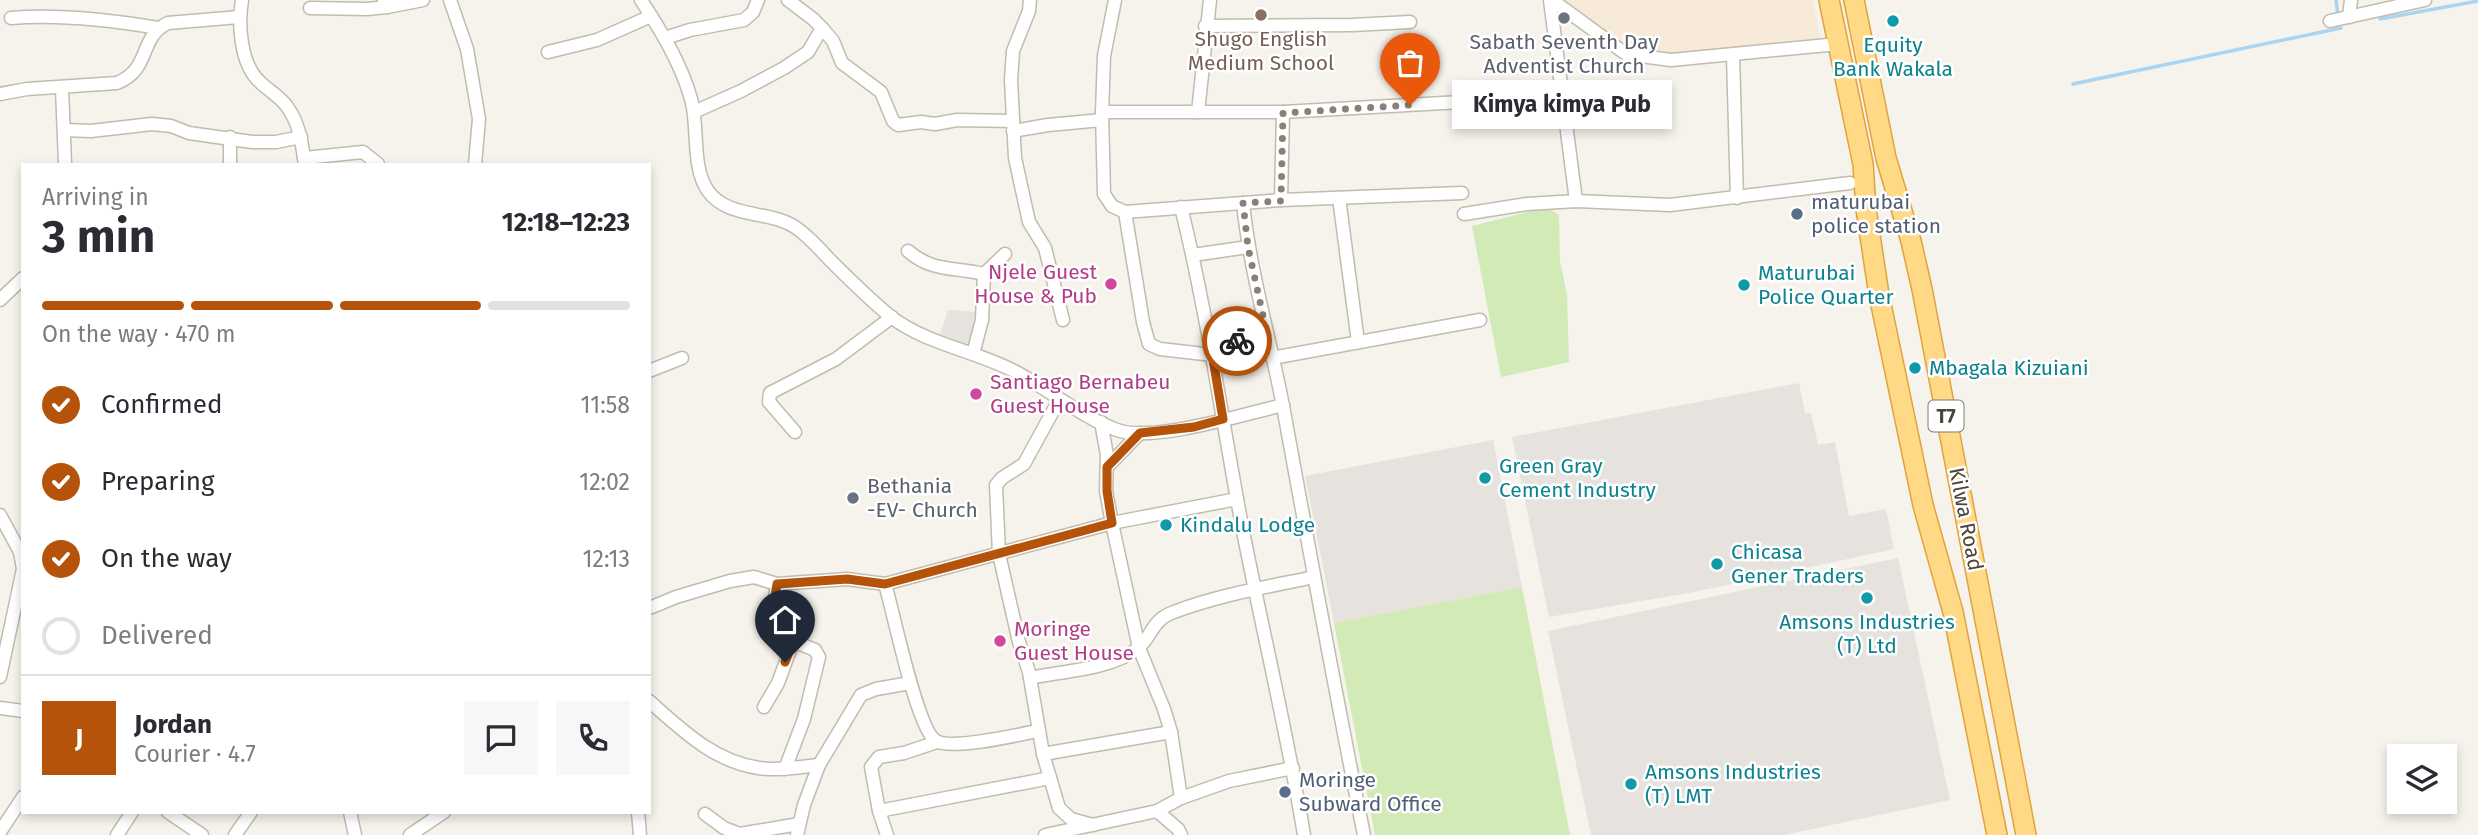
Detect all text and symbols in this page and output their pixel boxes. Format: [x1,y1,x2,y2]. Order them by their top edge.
marker: Shugo English Medium School [1253,7,1269,23]
marker: Sabath Seventh Day Adventist Church [1556,10,1572,26]
marker: Equity Bank Wakala [1885,13,1901,29]
place label: Shugo English Medium School [1188,26,1334,76]
place label: Sabath Seventh Day Adventist Church [1469,29,1659,79]
place label: Equity Bank Wakala [1833,32,1953,82]
pin [1380,33,1440,105]
icon: bag [1391,44,1429,82]
callout: Kimya kimya Pub [1452,80,1672,130]
text: Kimya kimya Pub [1473,90,1651,118]
text: Arriving in [42,183,149,211]
place label: maturubai police station [1811,189,1941,239]
marker: maturubai police station [1789,206,1805,222]
text: 12:18–12:23 [502,207,630,238]
text: 3 min [42,209,155,264]
place label: Njele Guest House & Pub [974,259,1097,309]
place label: Maturubai Police Quarter [1758,260,1894,310]
marker: Njele Guest House & Pub [1103,276,1119,292]
marker: Maturubai Police Quarter [1736,277,1752,293]
courier [1202,306,1272,376]
text: On the way · 470 m [42,320,236,348]
icon: bike [1218,322,1256,360]
place label: Mbagala Kizuiani [1929,355,2089,381]
marker: Mbagala Kizuiani [1907,360,1923,376]
place label: Santiago Bernabeu Guest House [990,369,1171,419]
icon: check [42,386,80,424]
marker: Santiago Bernabeu Guest House [968,386,984,402]
text: Confirmed [101,389,222,420]
text: 11:58 [581,391,630,419]
road number: T7 [1928,400,1964,432]
place label: Green Gray Cement Industry [1499,453,1656,503]
icon: check [42,463,80,501]
street label: Kilwa Road [1943,465,1989,573]
text: Preparing [101,466,214,497]
text: 12:02 [579,468,630,496]
marker: Green Gray Cement Industry [1477,470,1493,486]
place label: Bethania -EV- Church [867,473,978,523]
marker: Bethania -EV- Church [845,490,861,506]
place label: Kindalu Lodge [1180,512,1315,538]
marker: Kindalu Lodge [1158,517,1174,533]
place label: Chicasa Gener Traders [1731,539,1864,589]
icon: check [42,540,80,578]
text: On the way [101,543,232,574]
text: 12:13 [583,545,630,573]
marker: Chicasa Gener Traders [1709,556,1725,572]
pin [755,590,815,662]
marker: Amsons Industries (T) Ltd [1859,590,1875,606]
icon: home [766,601,804,639]
place label: Amsons Industries (T) Ltd [1779,609,1955,659]
place label: Moringe Guest House [1014,616,1134,666]
text: Delivered [101,620,213,651]
marker: Moringe Guest House [992,633,1008,649]
button: chat [464,701,538,775]
button: phone [556,701,630,775]
text: Jordan [134,709,212,740]
text: J [75,723,83,754]
text: Courier · 4.7 [134,740,256,768]
map controls [2387,744,2457,814]
button: layers [2387,744,2457,814]
place label: Amsons Industries (T) LMT [1645,759,1821,809]
place label: Moringe Subward Office [1299,767,1442,817]
marker: Amsons Industries (T) LMT [1623,776,1639,792]
marker: Moringe Subward Office [1277,784,1293,800]

